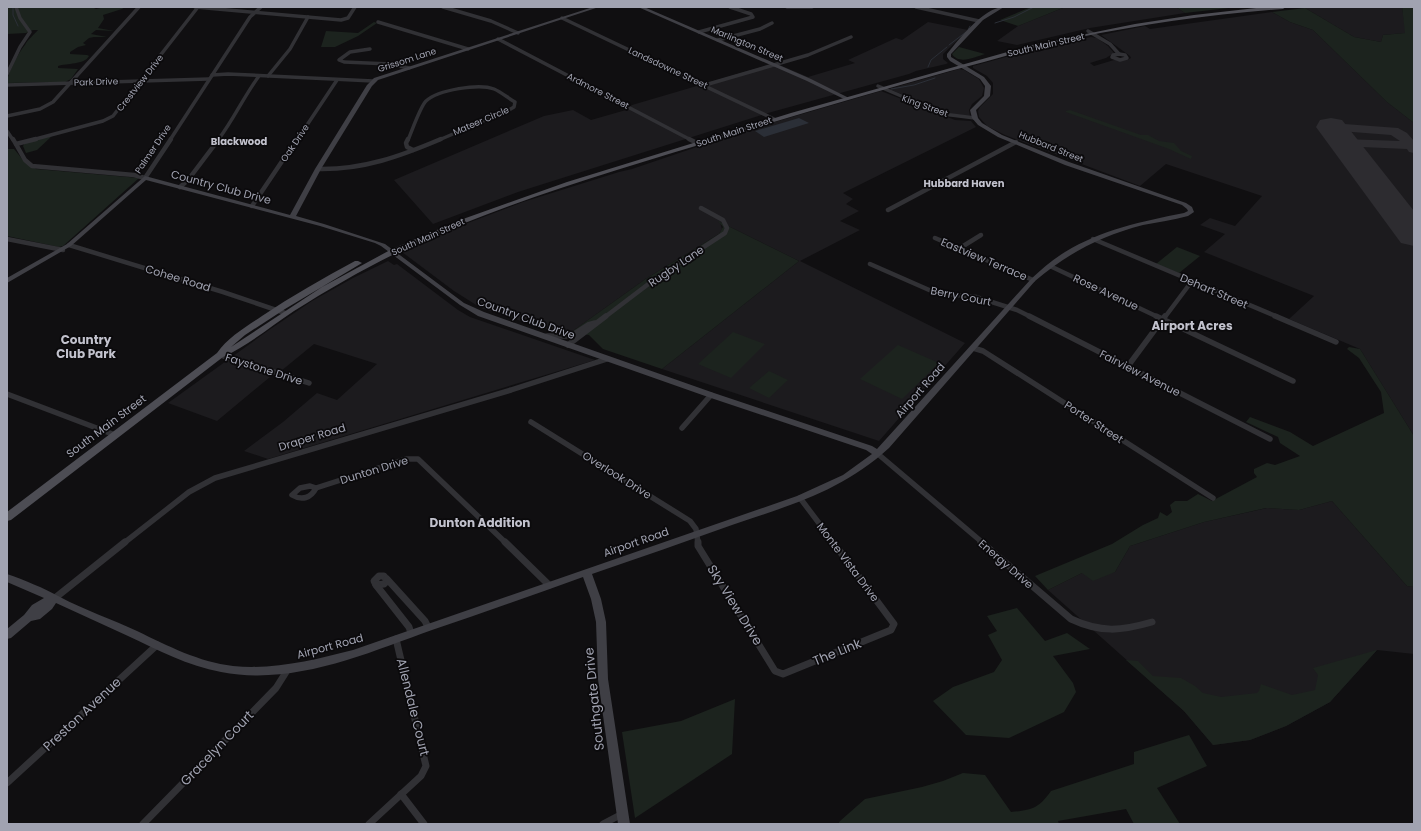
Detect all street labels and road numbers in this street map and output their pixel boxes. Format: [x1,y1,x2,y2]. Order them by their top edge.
street label: Marlington Street [709,23,785,65]
street label: South Main Street [1006,30,1086,60]
street label: Landsdowne Street [627,44,709,92]
street label: Grissom Lane [376,45,438,75]
street label: Crestview Drive [114,52,166,114]
street label: Ardmore Street [565,70,631,112]
street label: Park Drive [74,75,119,89]
street label: King Street [900,92,950,120]
street label: Mateer Circle [451,104,511,138]
street label: South Main Street [695,114,773,150]
street label: Palmer Drive [132,122,174,176]
street label: Oak Drive [278,122,312,164]
street label: Hubbard Street [1017,129,1085,165]
street label: Country Club Drive [169,166,273,208]
street label: South Main Street [390,215,466,259]
street label: Eastview Terrace [938,234,1030,284]
street label: Rugby Lane [645,241,707,290]
street label: Cohee Road [143,260,213,296]
street label: Rose Avenue [1071,270,1141,314]
street label: Dehart Street [1178,270,1250,312]
street label: Berry Court [929,282,993,310]
street label: Country Club Drive [475,293,577,343]
street label: Fairview Avenue [1097,346,1183,400]
street label: Faystone Drive [223,349,305,389]
street label: Airport Road [892,359,948,421]
street label: South Main Street [63,391,149,461]
street label: Porter Street [1061,397,1127,447]
street label: Draper Road [277,419,347,455]
street label: Overlook Drive [579,447,655,503]
street label: Dunton Drive [338,452,410,488]
street label: Monte Vista Drive [813,519,883,605]
street label: Airport Road [601,523,671,561]
street label: Energy Drive [975,536,1037,592]
street label: Sky View Drive [703,561,767,649]
street label: Airport Road [295,629,365,663]
street label: The Link [810,634,864,670]
street label: Southgate Drive [579,646,609,752]
street label: Allendale Court [392,656,434,758]
street label: Preston Avenue [39,673,125,755]
street label: Gracelyn Court [176,706,258,790]

